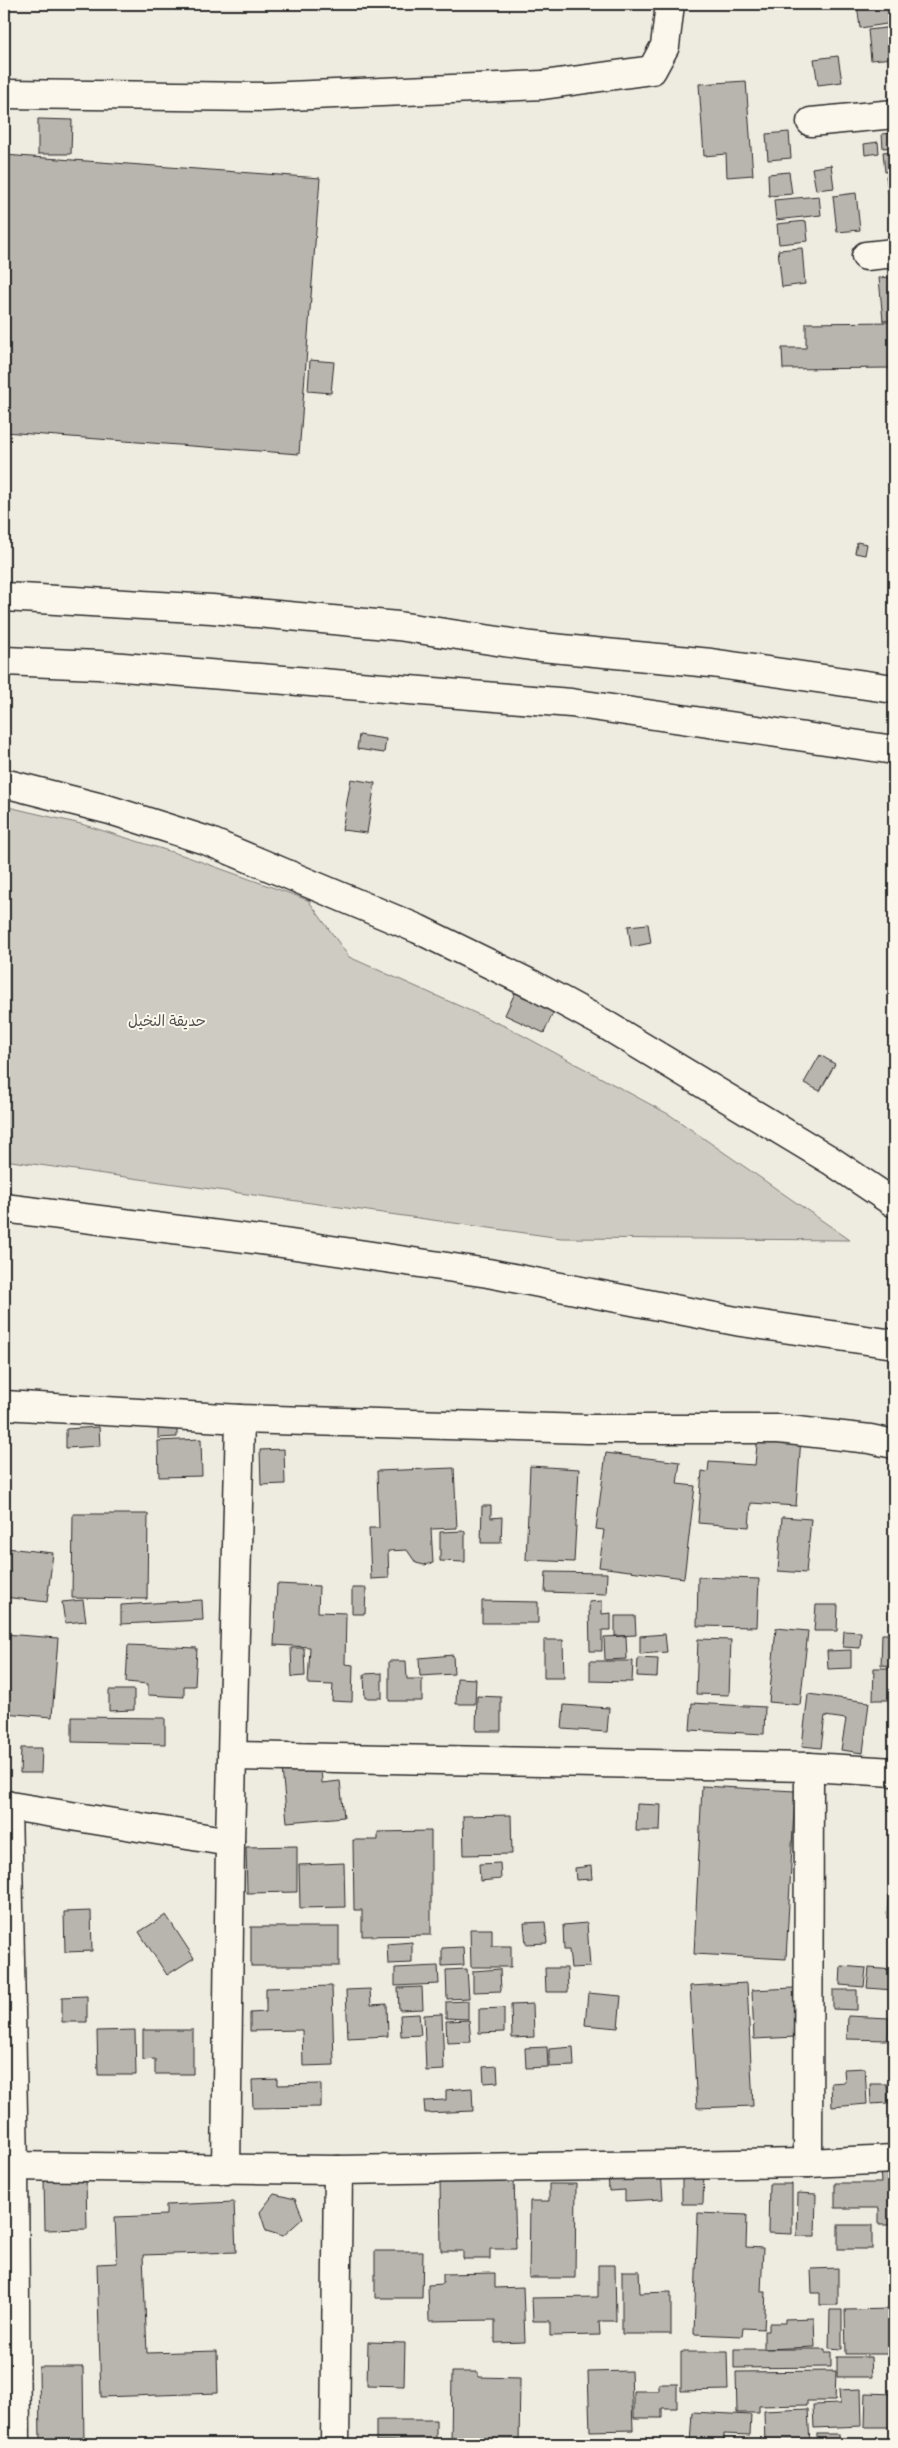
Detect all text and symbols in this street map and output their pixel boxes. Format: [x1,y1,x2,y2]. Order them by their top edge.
park label: حديقة النخيل [128,1012,206,1031]

